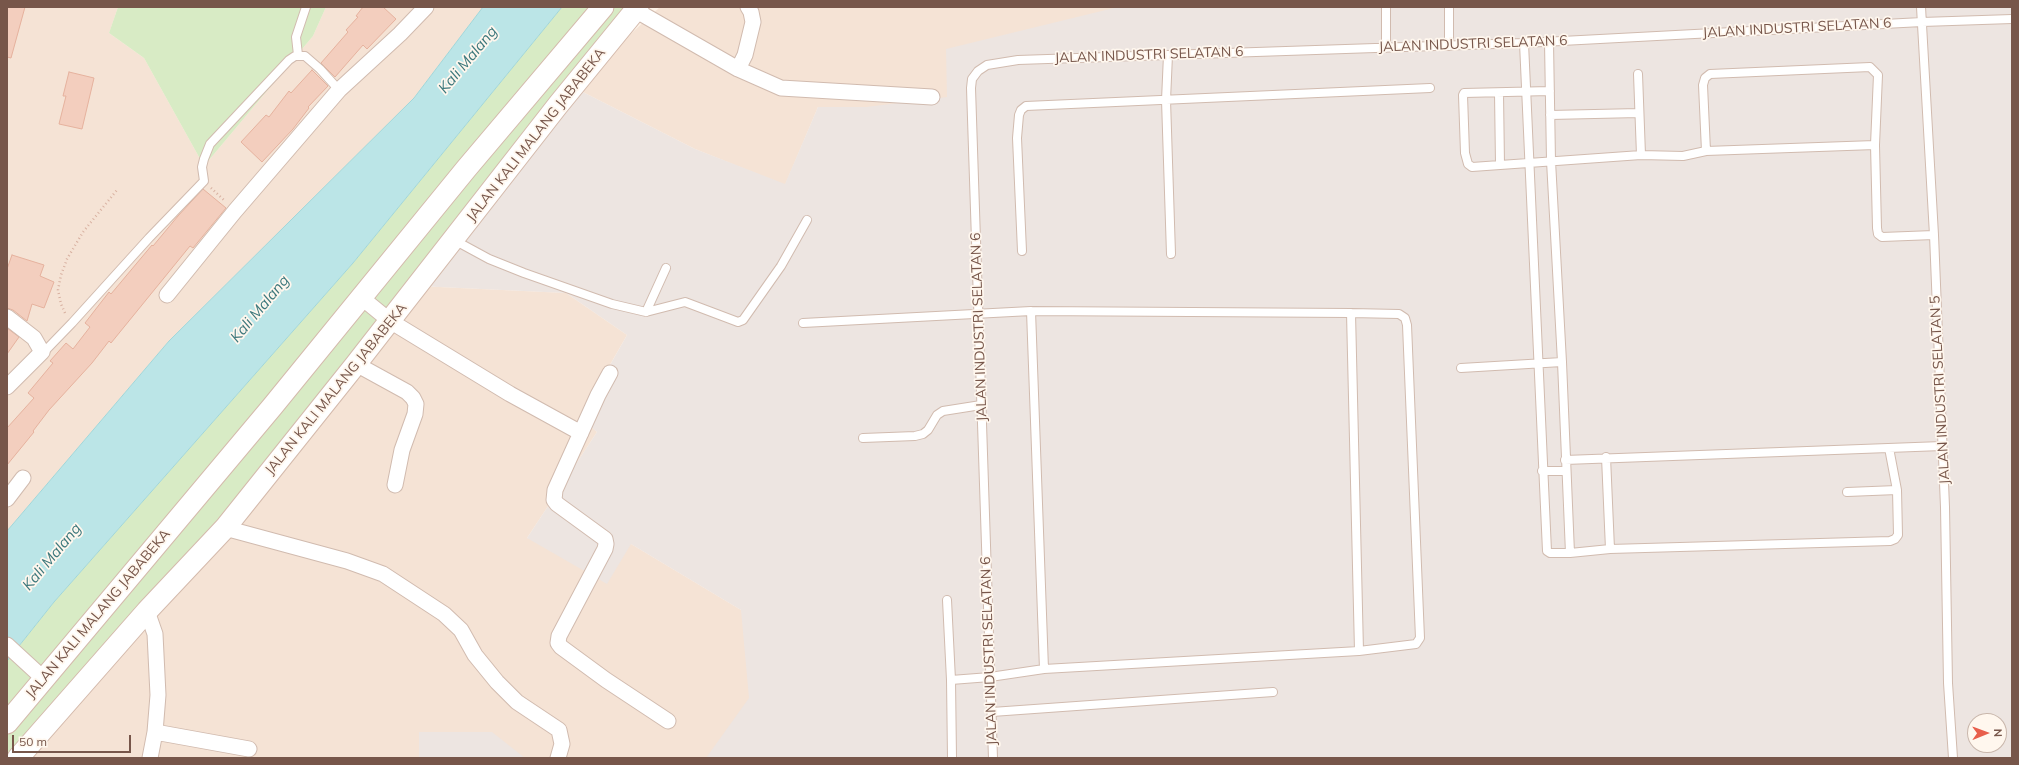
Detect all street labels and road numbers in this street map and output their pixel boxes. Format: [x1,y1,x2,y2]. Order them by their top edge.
street label: JALAN INDUSTRI SELATAN 6 [1702,15,1892,41]
street label: JALAN INDUSTRI SELATAN 6 [1378,32,1568,56]
street label: JALAN INDUSTRI SELATAN 6 [1054,43,1244,67]
street label: JALAN KALI MALANG JABABEKA [463,45,609,225]
street label: JALAN INDUSTRI SELATAN 6 [967,232,991,422]
street label: JALAN INDUSTRI SELATAN 5 [1927,295,1953,485]
street label: JALAN KALI MALANG JABABEKA [262,300,410,478]
street label: JALAN KALI MALANG JABABEKA [22,526,174,702]
street label: JALAN INDUSTRI SELATAN 6 [977,556,1001,746]

